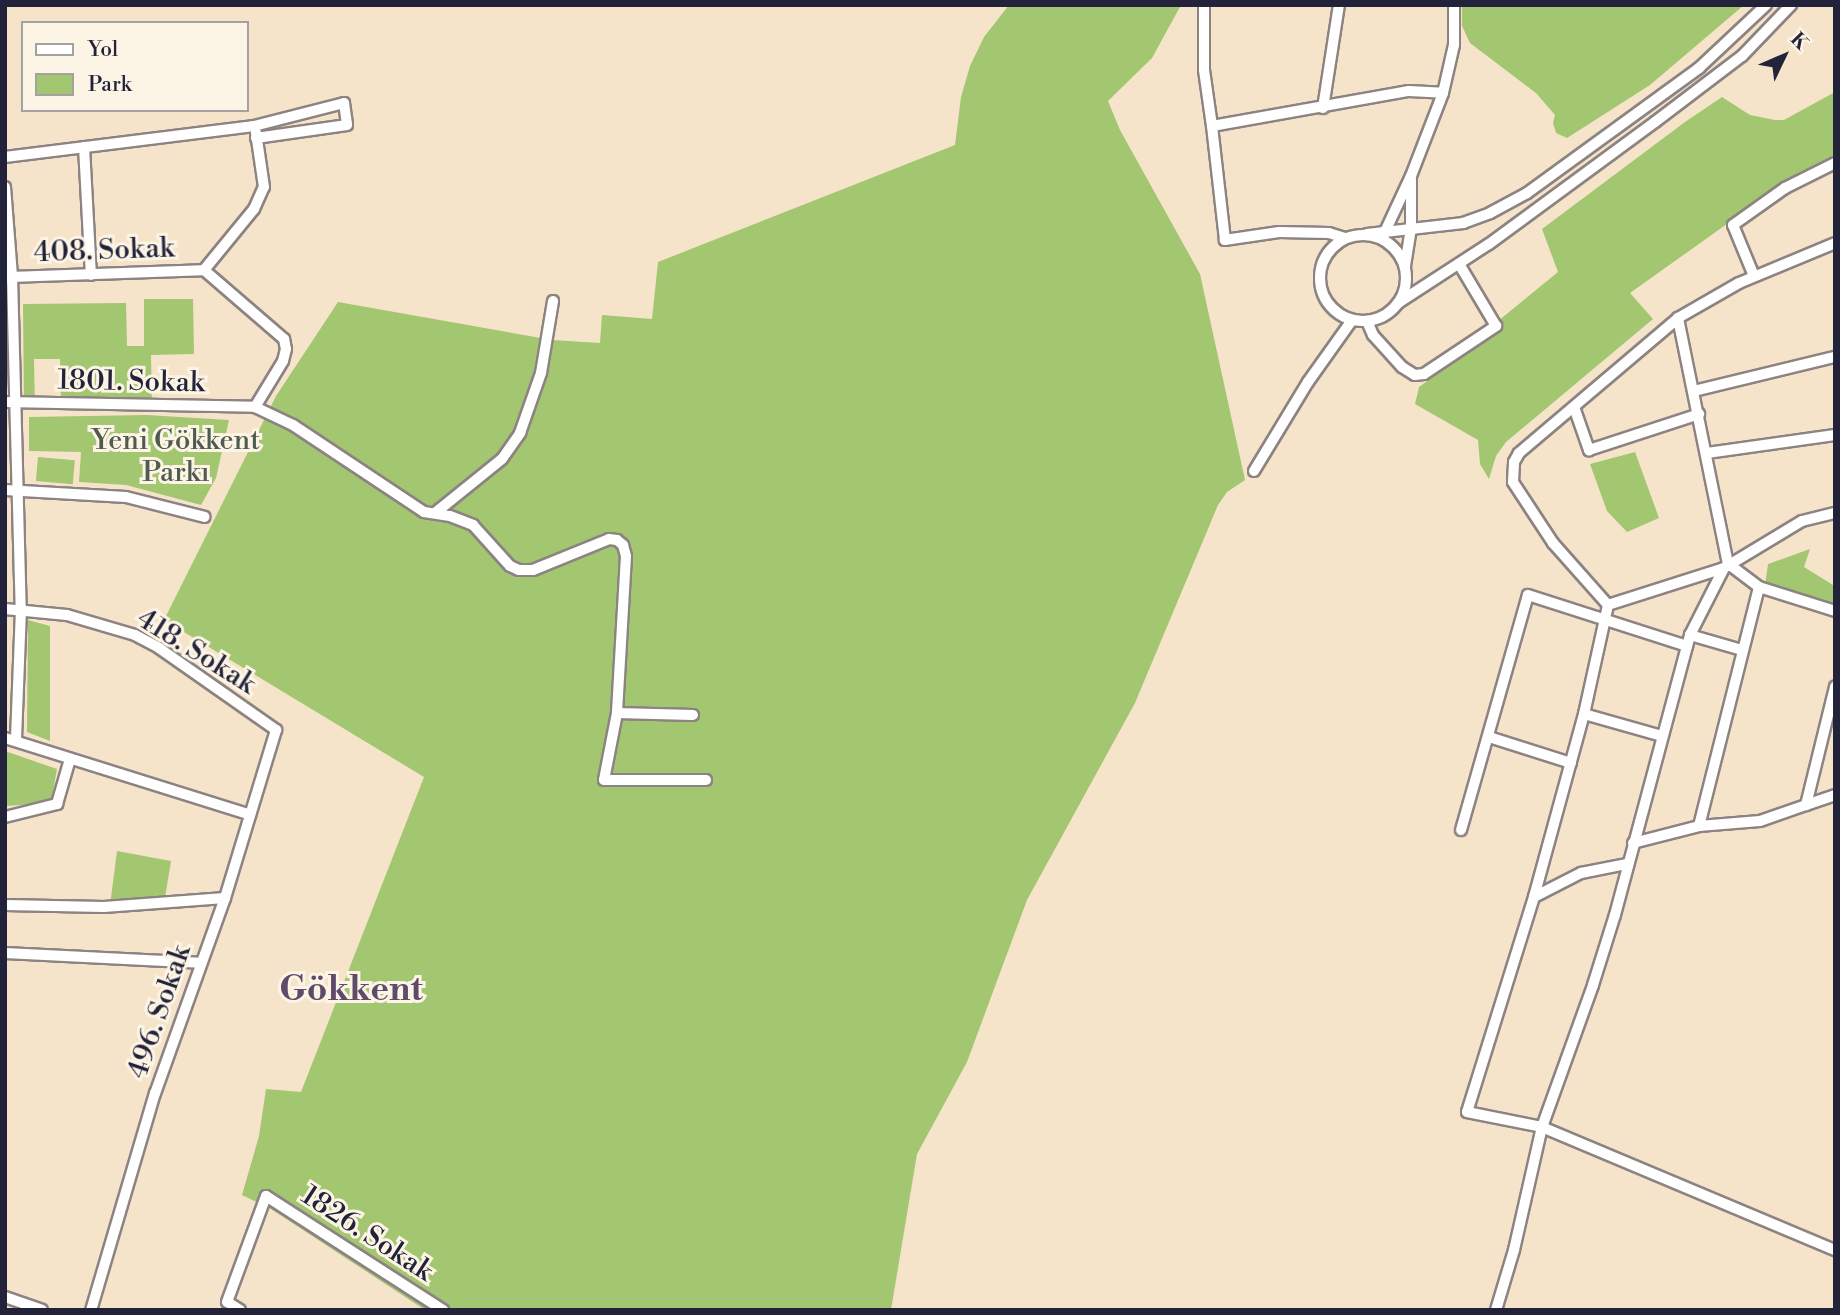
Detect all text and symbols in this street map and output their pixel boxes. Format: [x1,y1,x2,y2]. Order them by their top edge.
legend [21,21,248,112]
north arrow [1749,21,1819,91]
text: K [1785,28,1813,55]
text: Yol [88,37,118,63]
text: Park [88,72,132,98]
street label: 408. Sokak [33,232,175,270]
street label: 1801. Sokak [57,364,205,400]
park label: Yeni Gökkent Parkı [92,424,260,490]
street label: 418. Sokak [130,602,262,702]
street label: 496. Sokak [122,941,198,1083]
district label: Gökkent [279,969,423,1011]
street label: 1826. Sokak [295,1179,439,1289]

